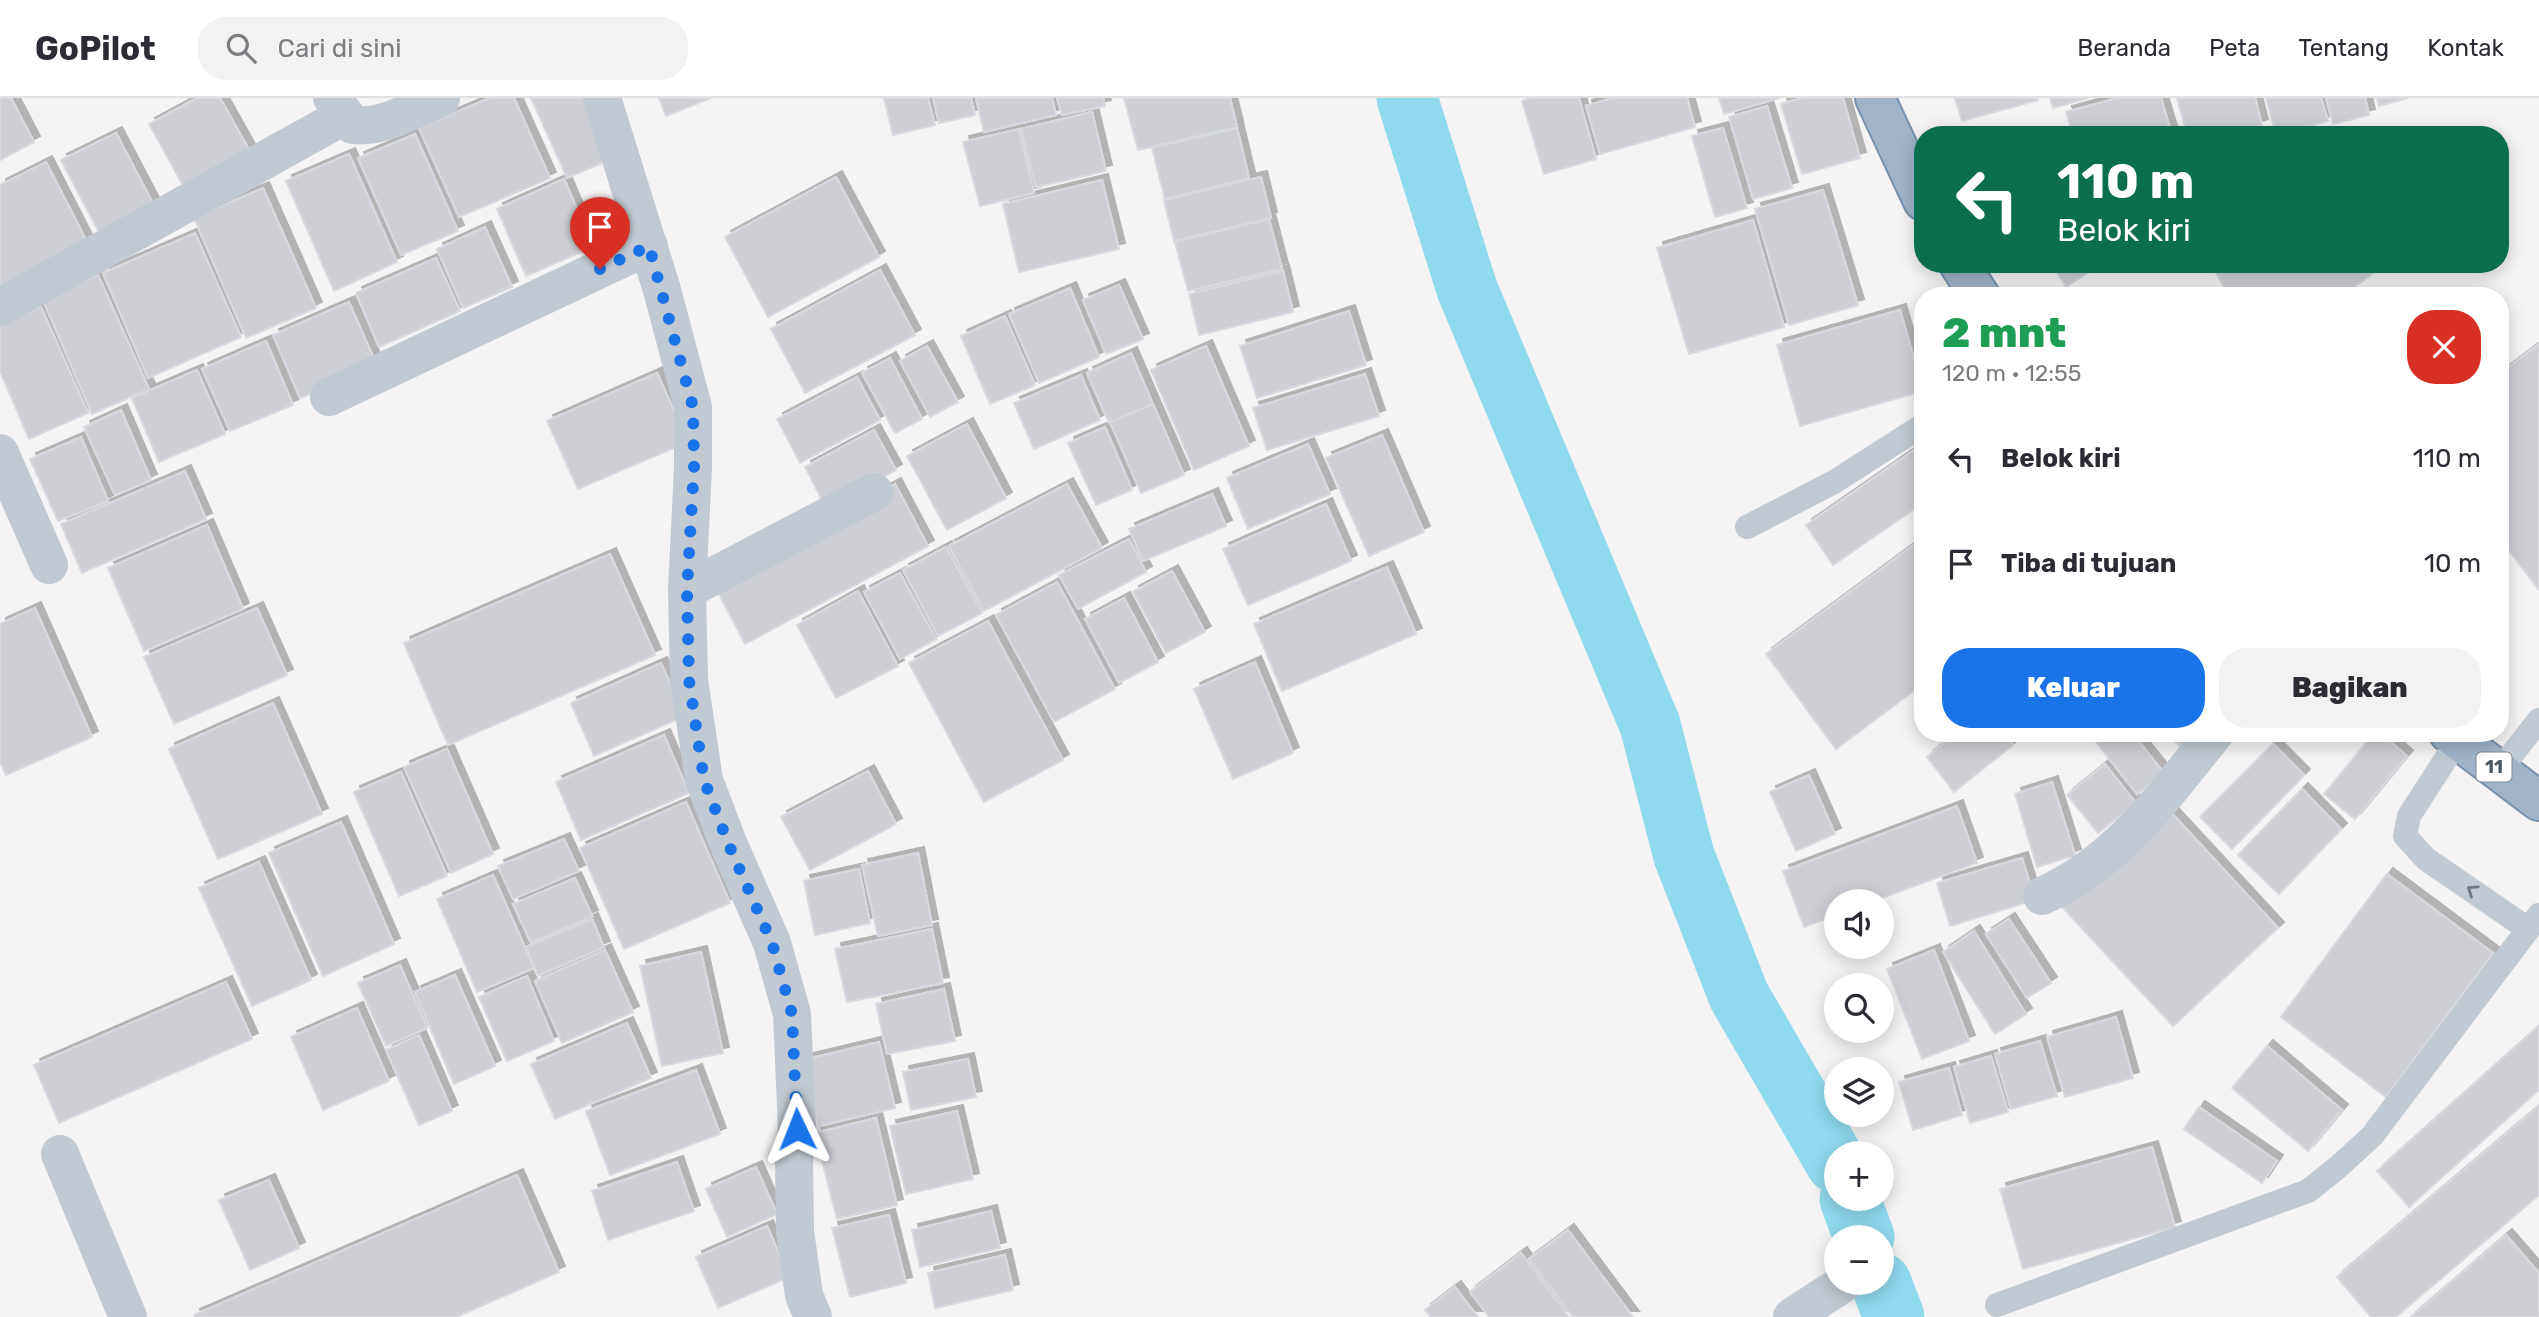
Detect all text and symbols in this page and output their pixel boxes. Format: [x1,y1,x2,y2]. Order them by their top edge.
search box [198,17,688,80]
text: GoPilot [35,29,156,68]
icon: search [222,29,260,67]
text: Cari di sini [278,33,402,64]
text: Beranda [2077,34,2171,62]
text: Peta [2209,34,2260,62]
text: Tentang [2298,34,2389,62]
text: Kontak [2427,34,2504,62]
text: 110 m [2057,152,2194,210]
icon: left [1942,154,2033,245]
pin [570,197,630,269]
icon: arrive [581,208,619,246]
text: Belok kiri [2057,211,2191,249]
text: 2 mnt [1942,308,2066,358]
button: close [2407,310,2481,384]
text: 120 m · 12:55 [1942,359,2081,387]
icon: left [1942,440,1980,478]
text: Belok kiri [2001,443,2121,474]
text: 110 m [2413,443,2481,474]
icon: arrive [1942,545,1980,583]
text: Tiba di tujuan [2001,548,2176,579]
text: 10 m [2424,548,2481,579]
button: Keluar [1942,648,2205,728]
button: Bagikan [2219,648,2481,728]
road number: 11 [2476,752,2512,782]
one-way arrow [2467,886,2480,898]
map controls [1824,889,1894,1295]
button: sound [1824,889,1894,959]
button: search [1824,973,1894,1043]
button: layers [1824,1057,1894,1127]
position arrow [760,1092,834,1166]
button: + [1824,1141,1894,1211]
button: − [1824,1225,1894,1295]

